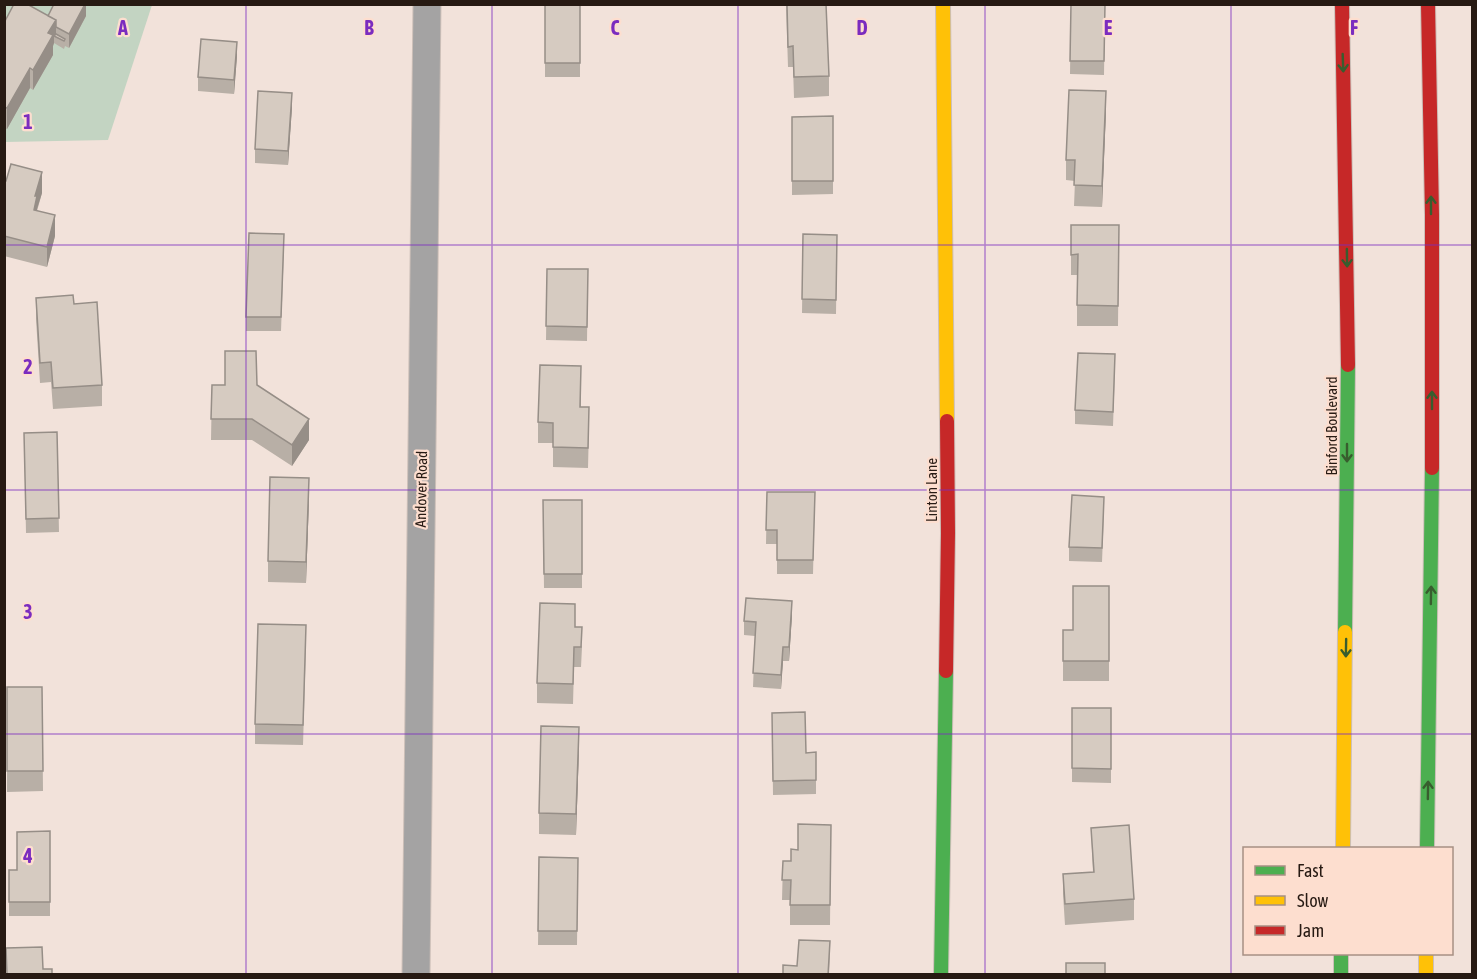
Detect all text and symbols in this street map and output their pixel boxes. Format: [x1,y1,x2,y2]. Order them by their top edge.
text: A [117,16,128,39]
text: B [364,16,374,39]
text: C [611,16,620,39]
text: D [856,16,868,39]
text: E [1104,16,1113,39]
text: F [1350,16,1358,39]
one-way arrow [1338,52,1349,72]
text: 1 [23,110,33,133]
one-way arrow [1425,196,1437,216]
one-way arrow [1341,247,1352,267]
text: 2 [23,355,33,378]
street label: Binford Boulevard [1323,376,1340,476]
one-way arrow [1426,391,1438,411]
one-way arrow [1341,442,1353,462]
street label: Andover Road [412,451,430,527]
street label: Linton Lane [923,458,940,522]
one-way arrow [1425,586,1437,606]
text: 3 [23,600,33,623]
one-way arrow [1340,637,1352,657]
one-way arrow [1422,781,1434,801]
text: 4 [22,844,33,867]
legend [1243,847,1453,955]
text: Fast [1297,860,1324,881]
text: Slow [1297,890,1328,911]
text: Jam [1297,920,1324,941]

